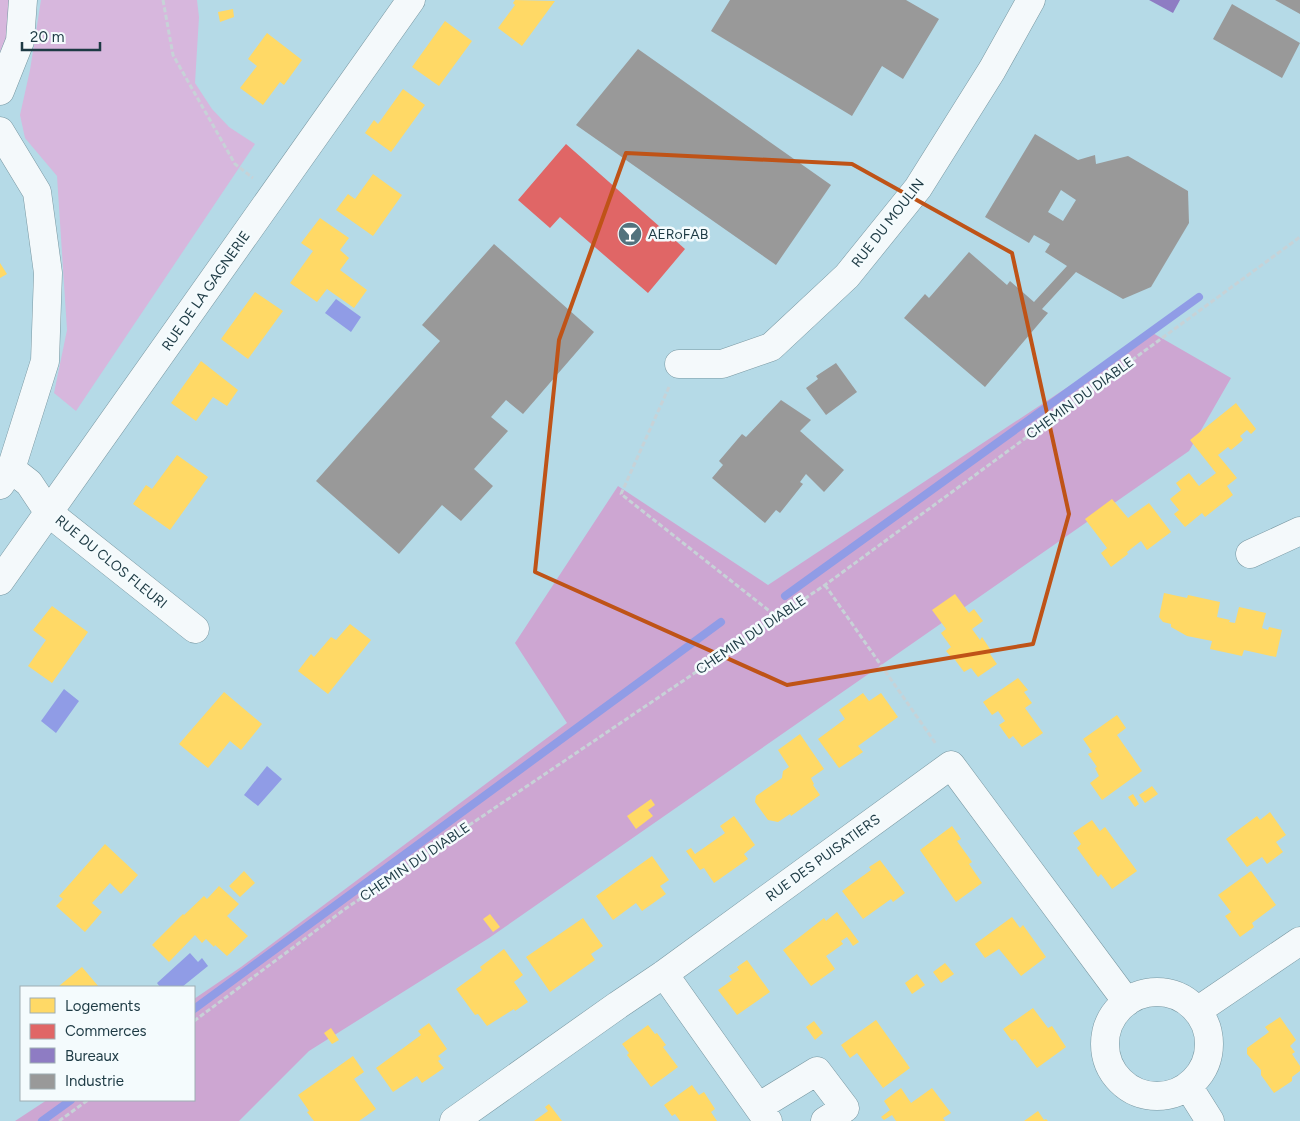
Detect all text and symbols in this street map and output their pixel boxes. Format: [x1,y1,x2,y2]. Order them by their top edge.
scale bar [22,20,100,52]
text: 20 m [30,28,64,46]
street label: RUE DU MOULIN [848,175,928,271]
bar icon: AERoFAB [617,221,643,247]
place label: AERoFAB [648,226,708,243]
street label: RUE DE LA GAGNERIE [158,228,254,354]
street label: CHEMIN DU DIABLE [1023,353,1137,443]
street label: RUE DU CLOS FLEURI [52,512,170,612]
street label: CHEMIN DU DIABLE [693,592,809,678]
street label: RUE DES PUISATIERS [762,811,884,905]
street label: CHEMIN DU DIABLE [357,819,473,905]
legend [20,986,195,1101]
text: Logements [65,997,140,1015]
text: Commerces [65,1022,147,1040]
text: Bureaux [65,1047,119,1065]
text: Industrie [65,1072,124,1090]

